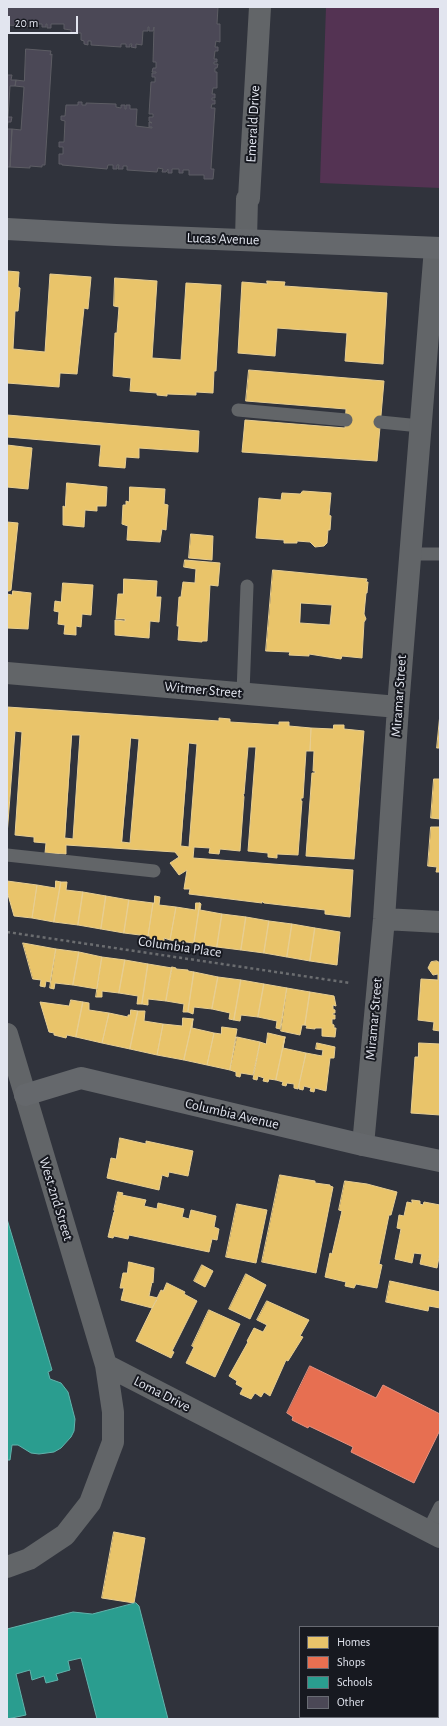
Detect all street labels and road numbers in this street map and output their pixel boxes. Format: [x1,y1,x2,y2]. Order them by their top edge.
street label: Emerald Drive [243,85,263,163]
street label: Lucas Avenue [186,229,260,249]
street label: Miramar Street [388,654,410,738]
street label: Witmer Street [164,678,242,702]
street label: Columbia Place [137,933,223,961]
street label: Miramar Street [362,977,386,1061]
street label: Columbia Avenue [183,1095,281,1133]
street label: West 2nd Street [35,1155,77,1243]
street label: Loma Drive [131,1373,193,1415]

